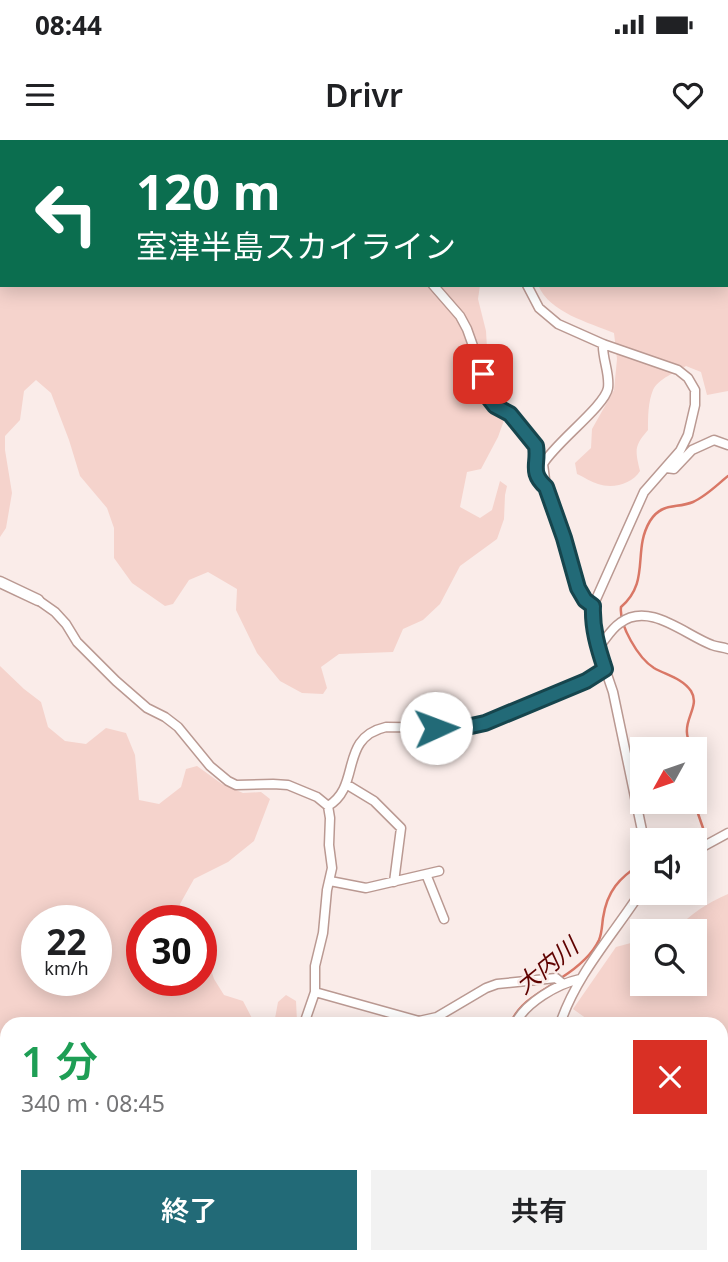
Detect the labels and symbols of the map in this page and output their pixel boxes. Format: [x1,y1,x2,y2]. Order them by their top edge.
pin [453,344,513,404]
position arrow [399,691,473,765]
north arrow [630,737,707,814]
speed limit sign: 30 [126,905,217,996]
water label: 大内川 [508,928,587,1000]

